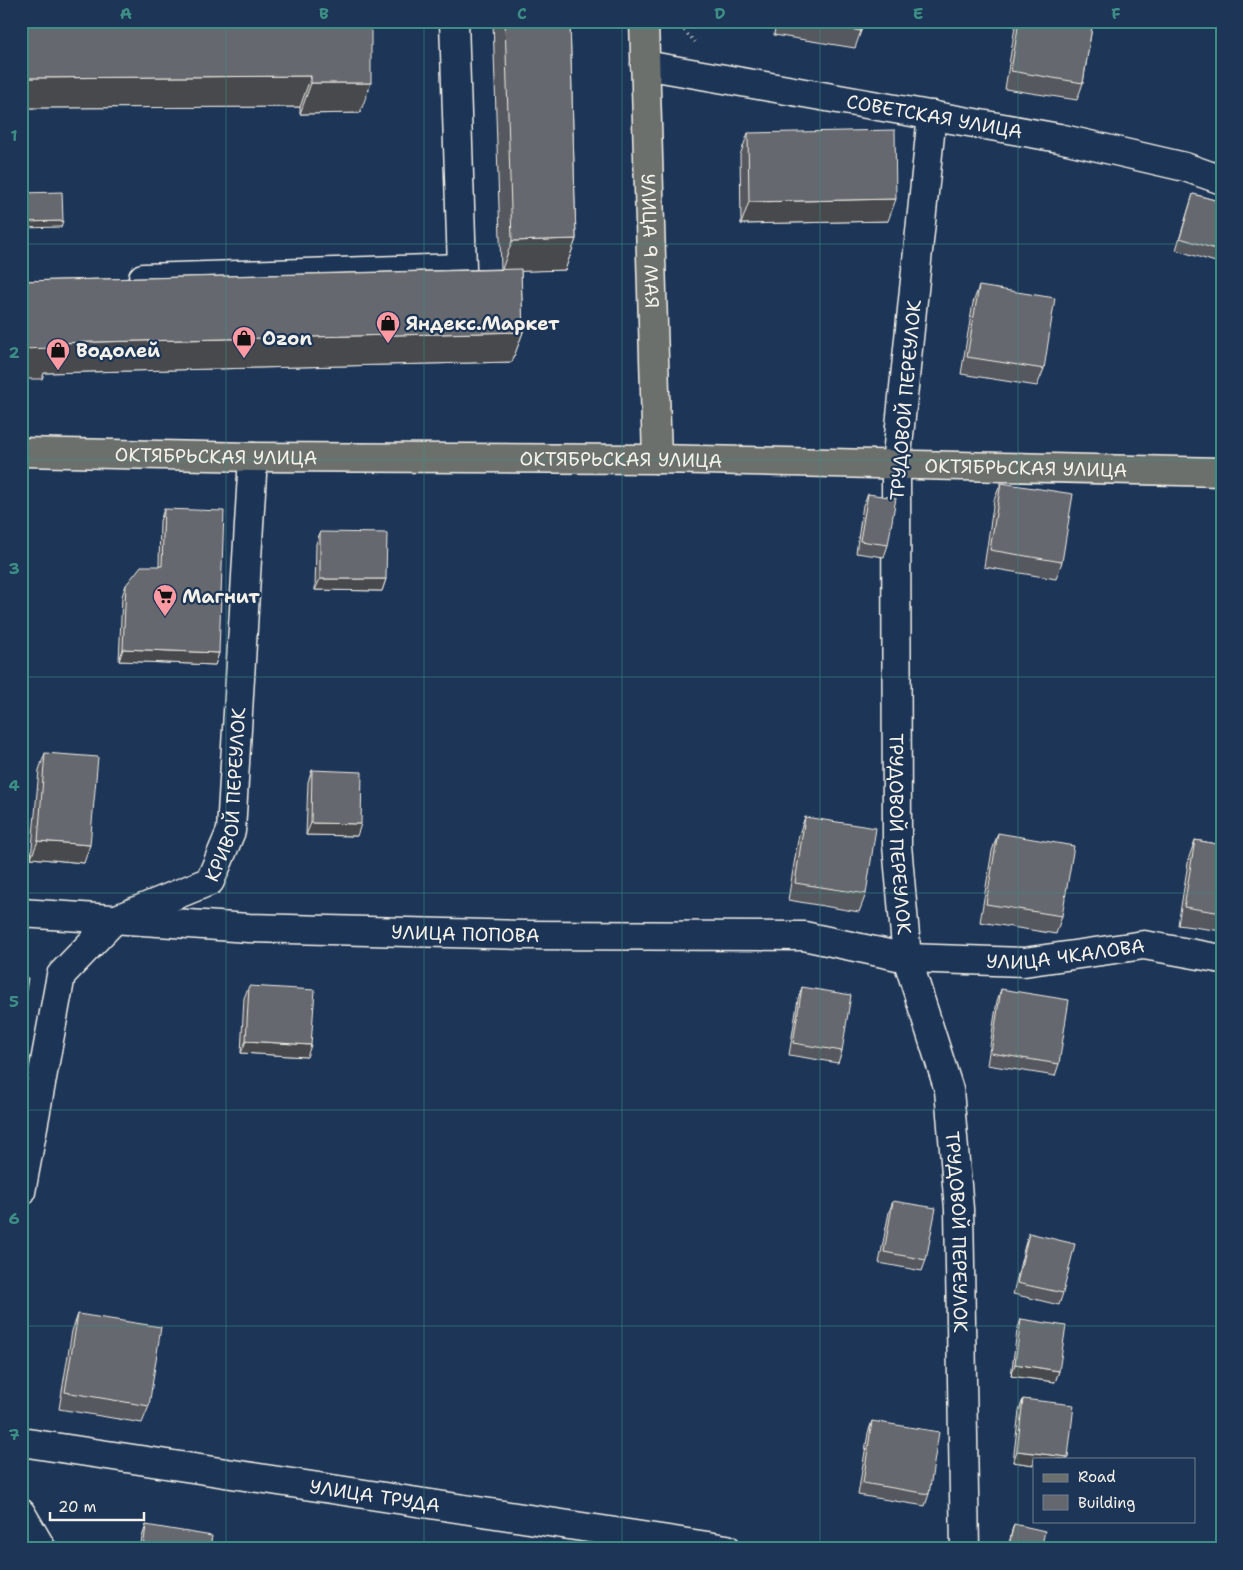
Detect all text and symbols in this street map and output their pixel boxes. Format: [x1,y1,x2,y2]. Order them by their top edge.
text: A [120,3,132,24]
text: B [319,3,329,24]
text: C [517,3,527,24]
text: D [714,3,726,24]
text: E [913,3,923,24]
text: F [1111,3,1121,24]
street label: СОВЕТСКАЯ УЛИЦА [845,89,1025,144]
text: 1 [10,125,18,146]
street label: УЛИЦА 9 МАЯ [636,173,665,309]
street label: ТРУДОВОЙ ПЕРЕУЛОК [884,299,927,501]
shop icon: Яндекс.Маркет [375,310,401,344]
place label: Яндекс.Маркет [406,311,560,336]
shop icon: Ozon [231,325,257,359]
place label: Ozon [262,326,312,351]
shop icon: Водолей [45,337,71,371]
place label: Водолей [76,338,160,363]
text: 2 [8,342,20,363]
street label: ОКТЯБРЬСКАЯ УЛИЦА [114,442,318,470]
street label: ОКТЯБРЬСКАЯ УЛИЦА [520,446,723,474]
street label: ОКТЯБРЬСКАЯ УЛИЦА [924,453,1128,483]
text: 3 [8,558,20,579]
supermarket icon: Магнит [152,583,178,617]
place label: Магнит [182,584,260,609]
street label: КРИВОЙ ПЕРЕУЛОК [199,707,251,885]
street label: ТРУДОВОЙ ПЕРЕУЛОК [884,733,917,936]
text: 4 [8,775,20,796]
street label: УЛИЦА ПОПОВА [391,920,540,948]
street label: УЛИЦА ЧКАЛОВА [986,933,1147,975]
text: 5 [9,991,19,1012]
street label: ТРУДОВОЙ ПЕРЕУЛОК [940,1130,973,1333]
text: 6 [8,1208,20,1229]
text: 7 [8,1424,20,1445]
legend [1033,1458,1196,1522]
text: Road [1078,1467,1116,1487]
street label: УЛИЦА ТРУДА [308,1474,442,1518]
scale bar [50,1490,144,1522]
text: Building [1078,1493,1135,1513]
text: 20 m [58,1497,97,1517]

